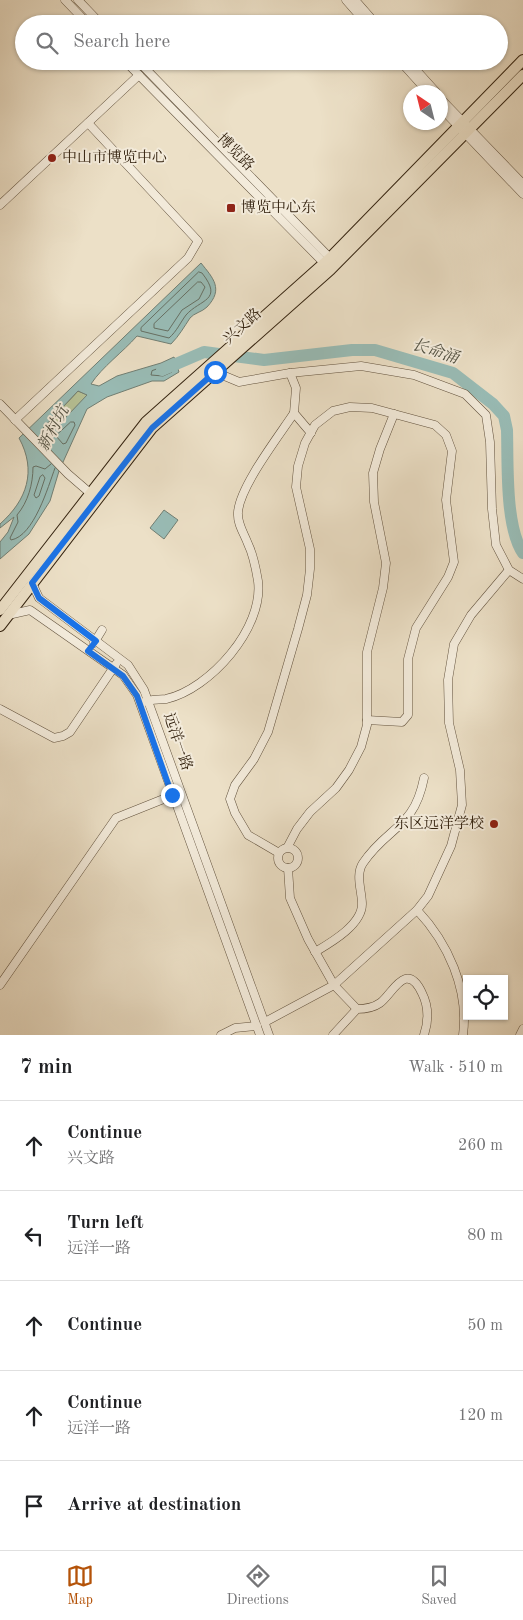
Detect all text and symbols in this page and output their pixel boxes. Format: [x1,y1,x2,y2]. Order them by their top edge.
search box [15,15,508,70]
icon: search [33,29,61,57]
text: Search here [73,33,170,52]
north arrow [403,85,448,130]
street label: 博览路 [214,130,258,174]
place label: 中山市博览中心 [62,149,167,166]
marker: 中山市博览中心 [46,152,58,164]
place label: 博览中心东 [241,199,316,216]
marker: 博览中心东 [225,202,237,214]
street label: 兴文路 [220,305,265,348]
water label: 长命涌 [410,335,463,368]
route start [204,361,227,384]
water label: 新村坑 [34,401,73,454]
street label: 远洋一路 [160,711,196,773]
route end [161,784,184,807]
place label: 东区远洋学校 [394,815,484,832]
marker: 东区远洋学校 [488,818,500,830]
map controls [463,975,508,1020]
button: locate [463,975,508,1020]
text: 7 min [20,1057,73,1078]
text: Walk · 510 m [408,1060,503,1076]
text: Continue [67,1124,142,1143]
icon: ahead [20,1132,48,1160]
text: 260 m [458,1138,503,1154]
text: 兴文路 [67,1151,115,1167]
text: Turn left [67,1214,144,1233]
icon: left [20,1222,48,1250]
text: 80 m [467,1228,503,1244]
text: 远洋一路 [67,1241,131,1257]
icon: ahead [20,1312,48,1340]
text: Continue [67,1316,142,1335]
text: 50 m [467,1318,503,1334]
text: Continue [67,1394,142,1413]
icon: ahead [20,1402,48,1430]
text: 120 m [458,1408,503,1424]
text: 远洋一路 [67,1421,131,1437]
icon: arrive [20,1492,48,1520]
text: Arrive at destination [67,1496,241,1515]
tab: Map [66,1562,94,1609]
tab: Directions [227,1562,289,1609]
tab: Saved [421,1562,457,1609]

